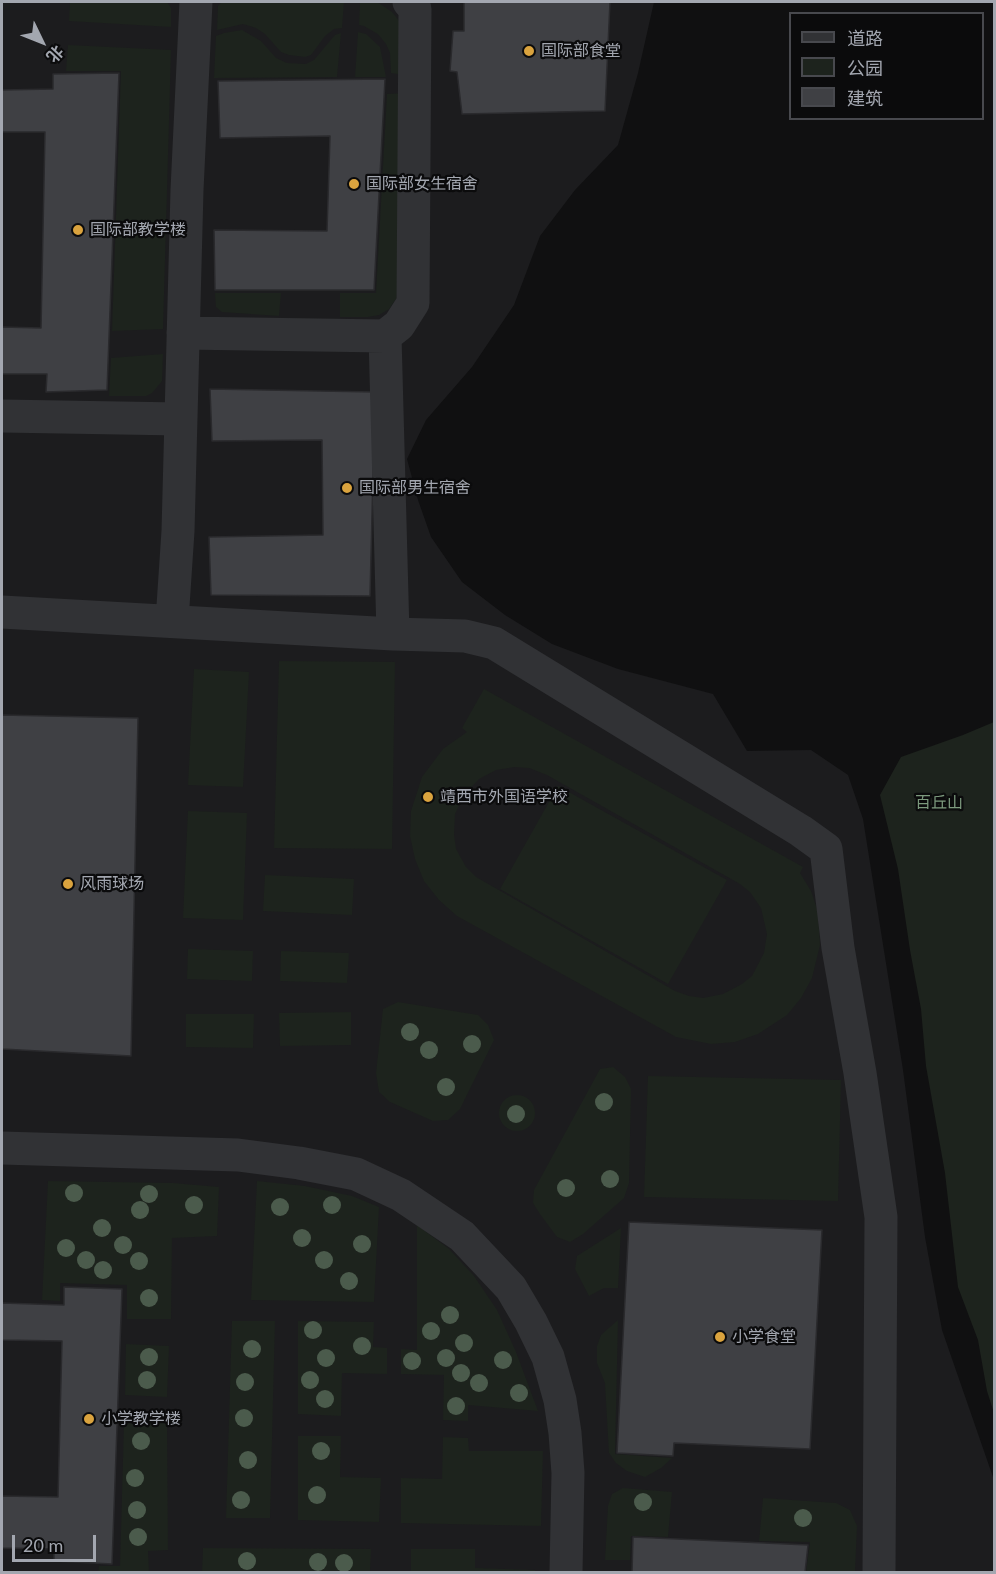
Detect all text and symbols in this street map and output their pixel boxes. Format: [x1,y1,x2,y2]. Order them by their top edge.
north arrow [12,12,72,72]
legend [789,12,984,120]
text: 道路 [847,27,883,49]
place label: 国际部食堂 [541,41,621,61]
text: 北 [43,42,68,67]
marker: 国际部食堂 [522,44,536,58]
text: 公园 [847,57,883,79]
text: 建筑 [847,87,883,109]
place label: 国际部女生宿舍 [366,174,478,194]
marker: 国际部女生宿舍 [347,177,361,191]
place label: 国际部教学楼 [90,220,186,240]
marker: 国际部教学楼 [71,223,85,237]
place label: 国际部男生宿舍 [359,478,471,498]
marker: 国际部男生宿舍 [340,481,354,495]
place label: 靖西市外国语学校 [440,787,568,807]
marker: 靖西市外国语学校 [421,790,435,804]
park label: 百丘山 [915,793,963,813]
place label: 风雨球场 [80,874,144,894]
marker: 风雨球场 [61,877,75,891]
place label: 小学食堂 [732,1327,796,1347]
marker: 小学食堂 [713,1330,727,1344]
place label: 小学教学楼 [101,1409,181,1429]
marker: 小学教学楼 [82,1412,96,1426]
scale bar [15,1523,99,1561]
text: 20 m [23,1534,63,1556]

